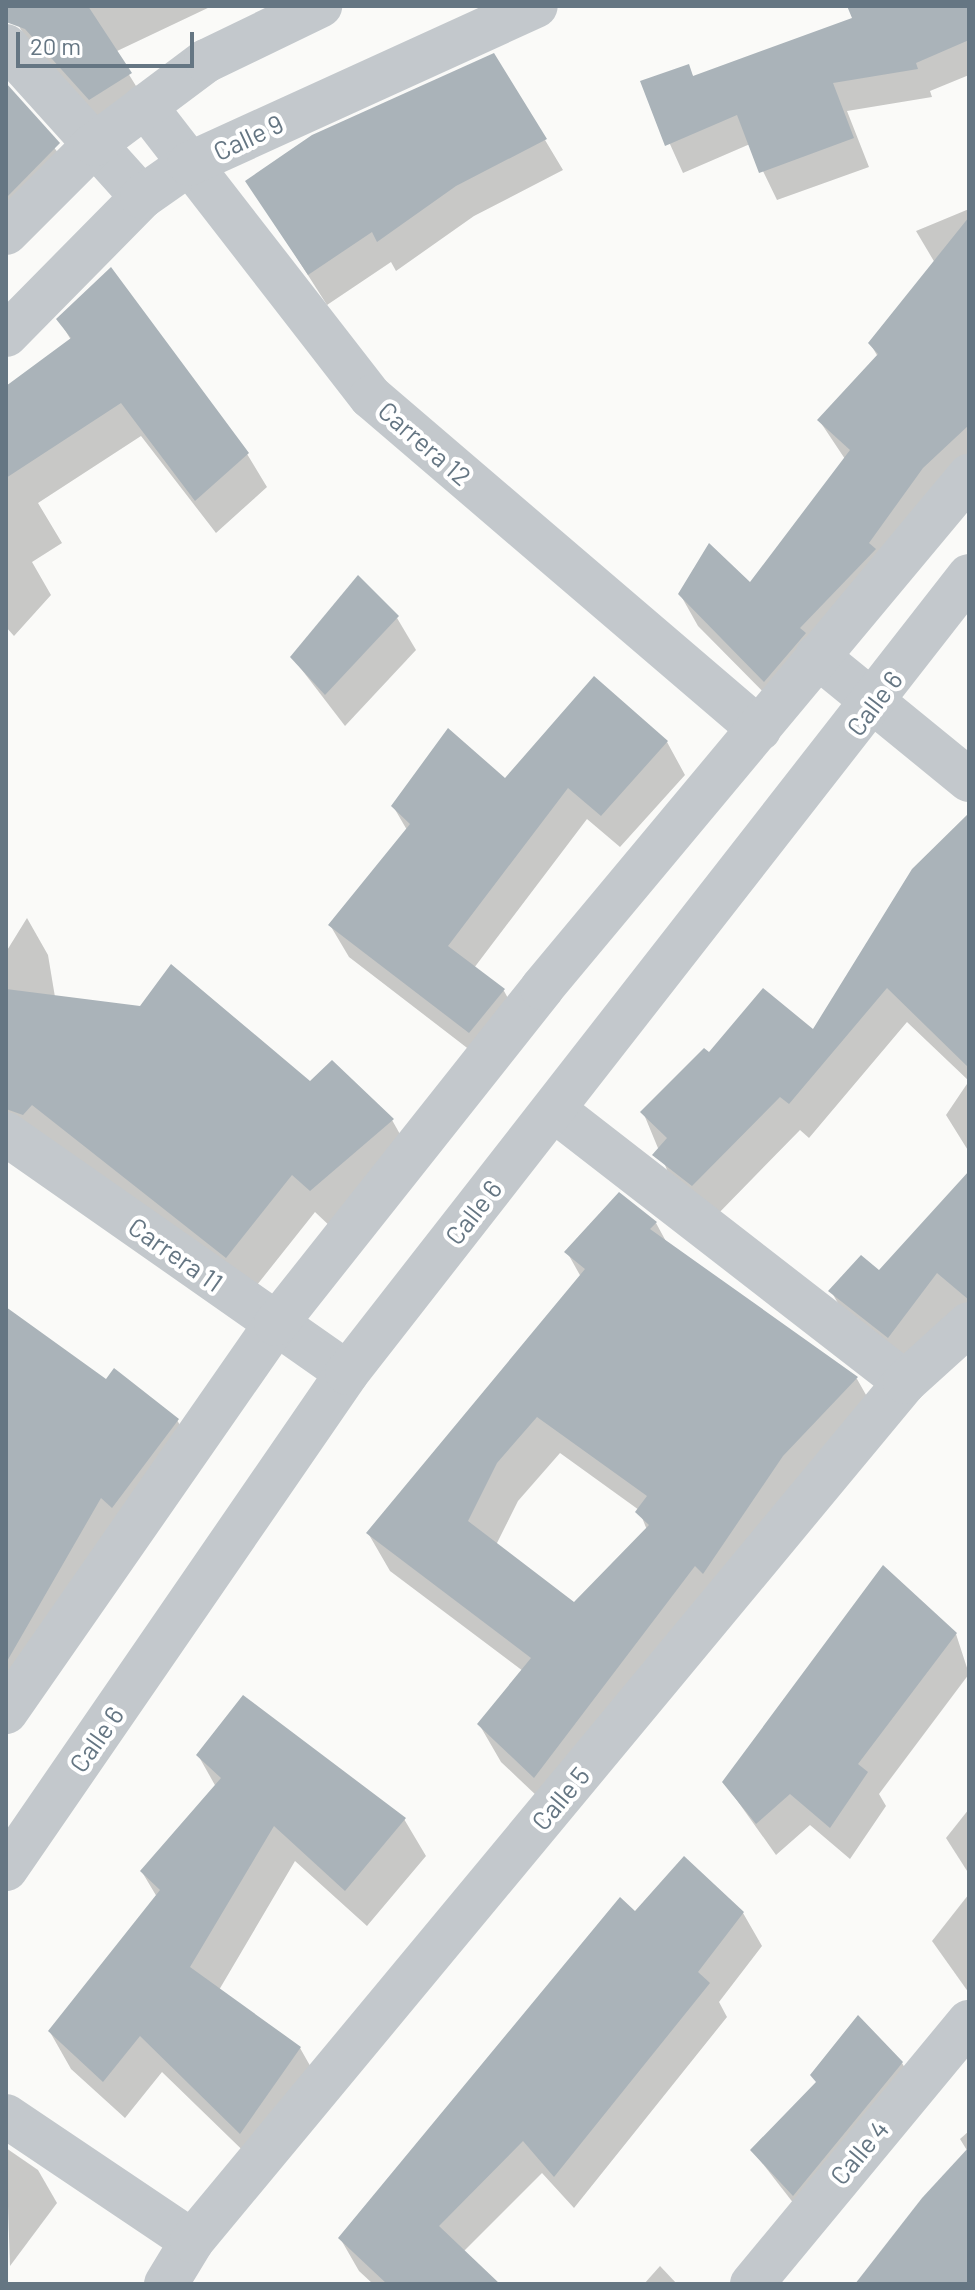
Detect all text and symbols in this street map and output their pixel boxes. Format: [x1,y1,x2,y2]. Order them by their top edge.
scale bar [20,16,198,66]
text: 20 m [30,31,81,60]
street label: Calle 9 [208,107,288,167]
street label: Carrera 12 [372,394,478,492]
street label: Calle 6 [839,664,909,742]
street label: Calle 6 [438,1174,508,1250]
street label: Carrera 11 [123,1210,229,1298]
street label: Calle 6 [62,1700,130,1778]
street label: Calle 5 [525,1760,595,1836]
street label: Calle 4 [823,2114,895,2190]

